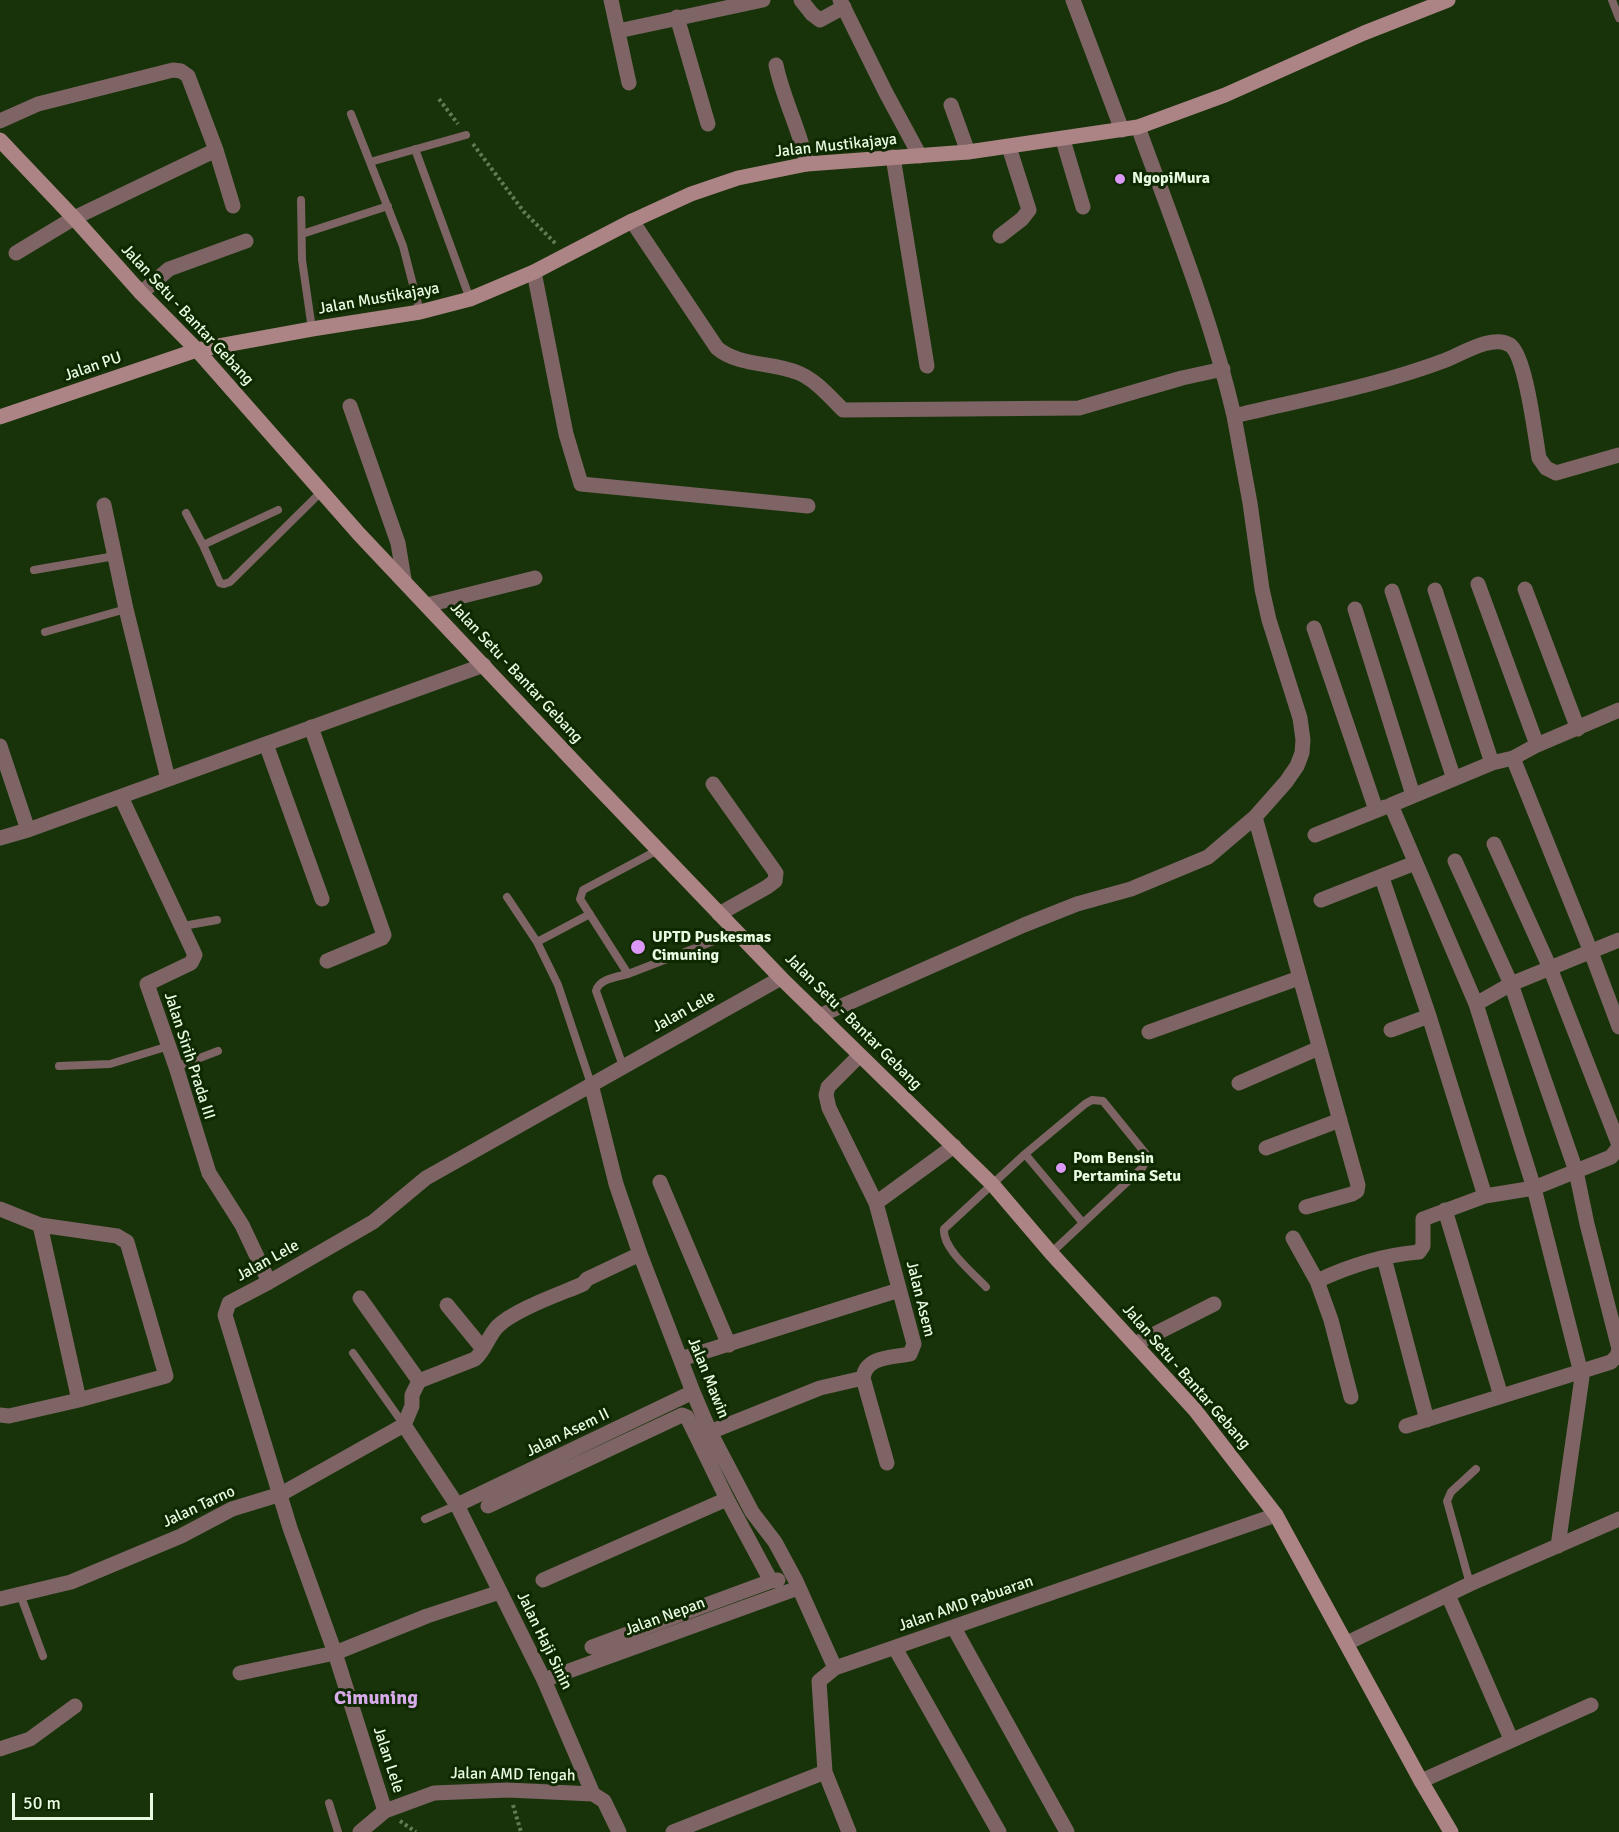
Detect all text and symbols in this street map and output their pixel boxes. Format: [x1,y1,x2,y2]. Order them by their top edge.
street label: Jalan Mustikajaya [774,130,898,162]
place label: NgopiMura [1132,169,1210,189]
marker: NgopiMura [1113,172,1127,186]
street label: Jalan Setu - Bantar Gebang [117,241,257,389]
street label: Jalan Mustikajaya [317,279,441,319]
street label: Jalan PU [62,348,124,386]
street label: Jalan Setu - Bantar Gebang [446,599,586,747]
place label: UPTD Puskesmas Cimuning [652,928,771,966]
marker: UPTD Puskesmas Cimuning [629,938,647,956]
street label: Jalan Setu - Bantar Gebang [781,950,925,1094]
street label: Jalan Lele [649,987,719,1037]
street label: Jalan Sirih Prada III [159,990,219,1122]
place label: Pom Bensin Pertamina Setu [1073,1149,1181,1187]
marker: Pom Bensin Pertamina Setu [1054,1161,1068,1175]
street label: Jalan Lele [233,1236,303,1286]
street label: Jalan Asem [901,1259,939,1339]
street label: Jalan Setu - Bantar Gebang [1118,1301,1254,1453]
street label: Jalan Mawin [683,1335,733,1421]
street label: Jalan Asem II [523,1405,613,1461]
street label: Jalan Tarno [160,1482,238,1532]
street label: Jalan AMD Pabuaran [896,1572,1036,1636]
street label: Jalan Haji Sinin [512,1589,576,1693]
street label: Jalan Nepan [622,1594,708,1640]
district label: Cimuning [334,1687,418,1711]
street label: Jalan Lele [368,1724,408,1796]
street label: Jalan AMD Tengah [450,1764,576,1786]
scale bar [15,1781,156,1819]
text: 50 m [23,1792,61,1814]

